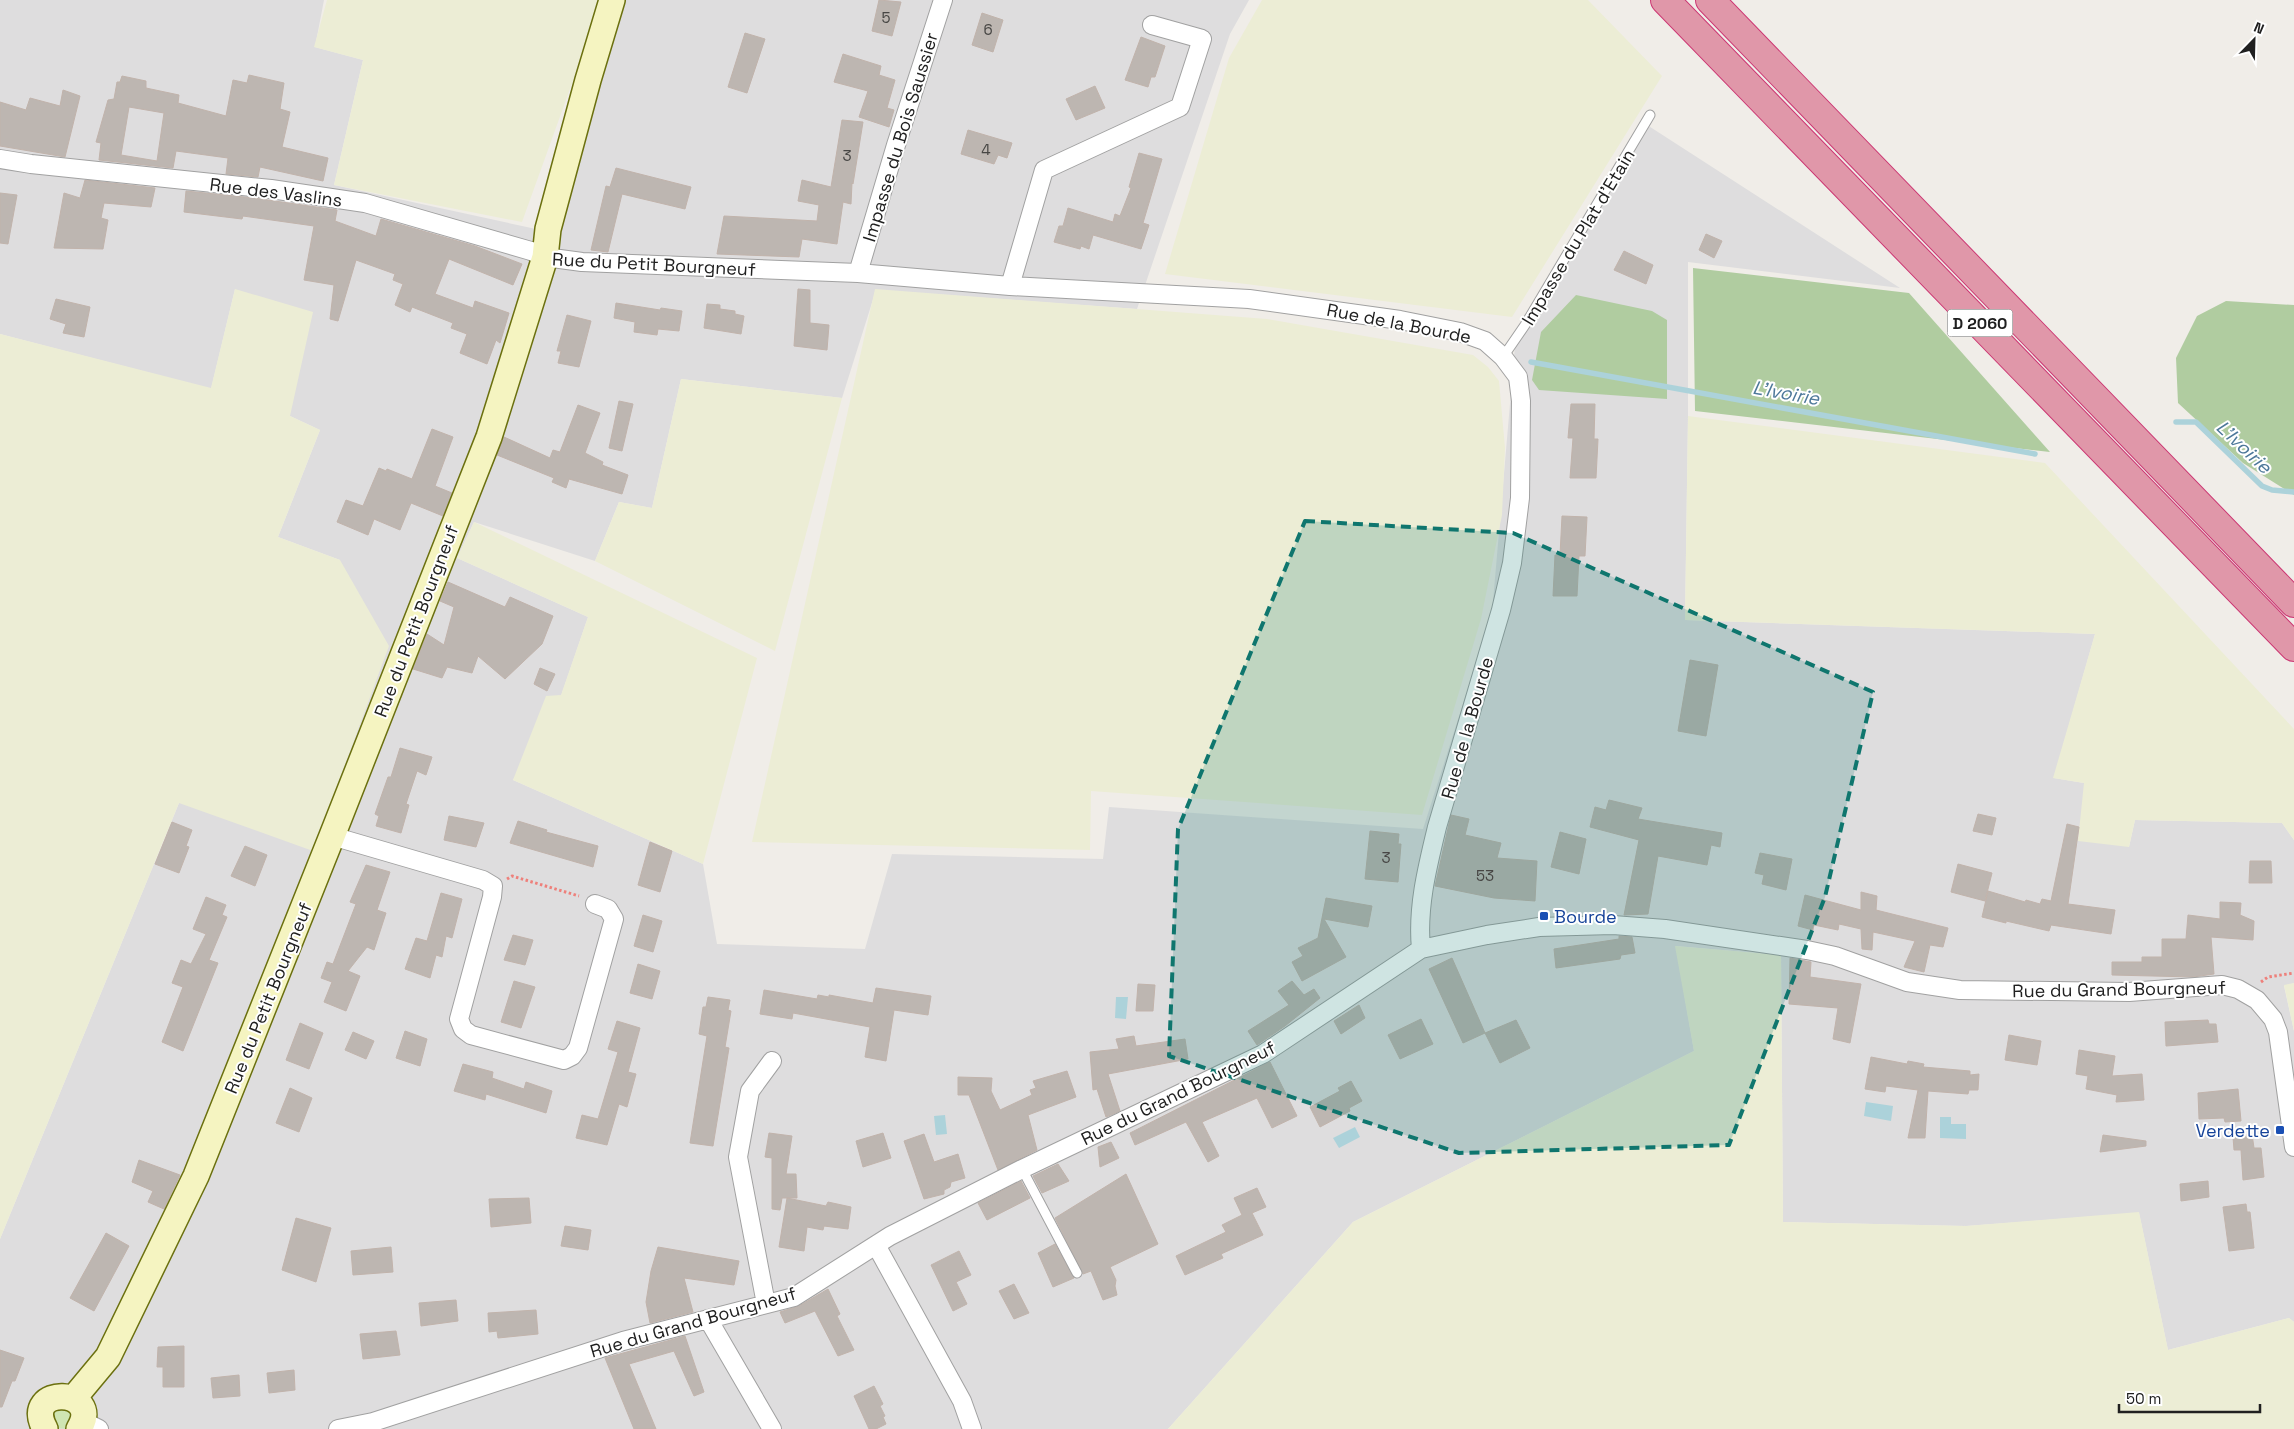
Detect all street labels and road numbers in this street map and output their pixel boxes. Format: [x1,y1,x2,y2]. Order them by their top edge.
street label: Impasse du Bois Saussier [857,29,943,244]
street label: Impasse du Plat d'Etain [1516,145,1640,329]
street label: Rue des Vaslins [208,172,344,212]
street label: Rue du Petit Bourgneuf [552,247,757,281]
street label: Rue de la Bourde [1325,298,1473,348]
road number: D 2060 [1948,309,2012,336]
street label: Rue du Petit Bourgneuf [369,522,463,720]
street label: Rue de la Bourde [1436,654,1498,802]
street label: Rue du Petit Bourgneuf [219,899,317,1097]
street label: Rue du Grand Bourgneuf [2012,976,2226,1002]
street label: Rue du Grand Bourgneuf [1077,1036,1279,1150]
street label: Rue du Grand Bourgneuf [587,1282,799,1362]

